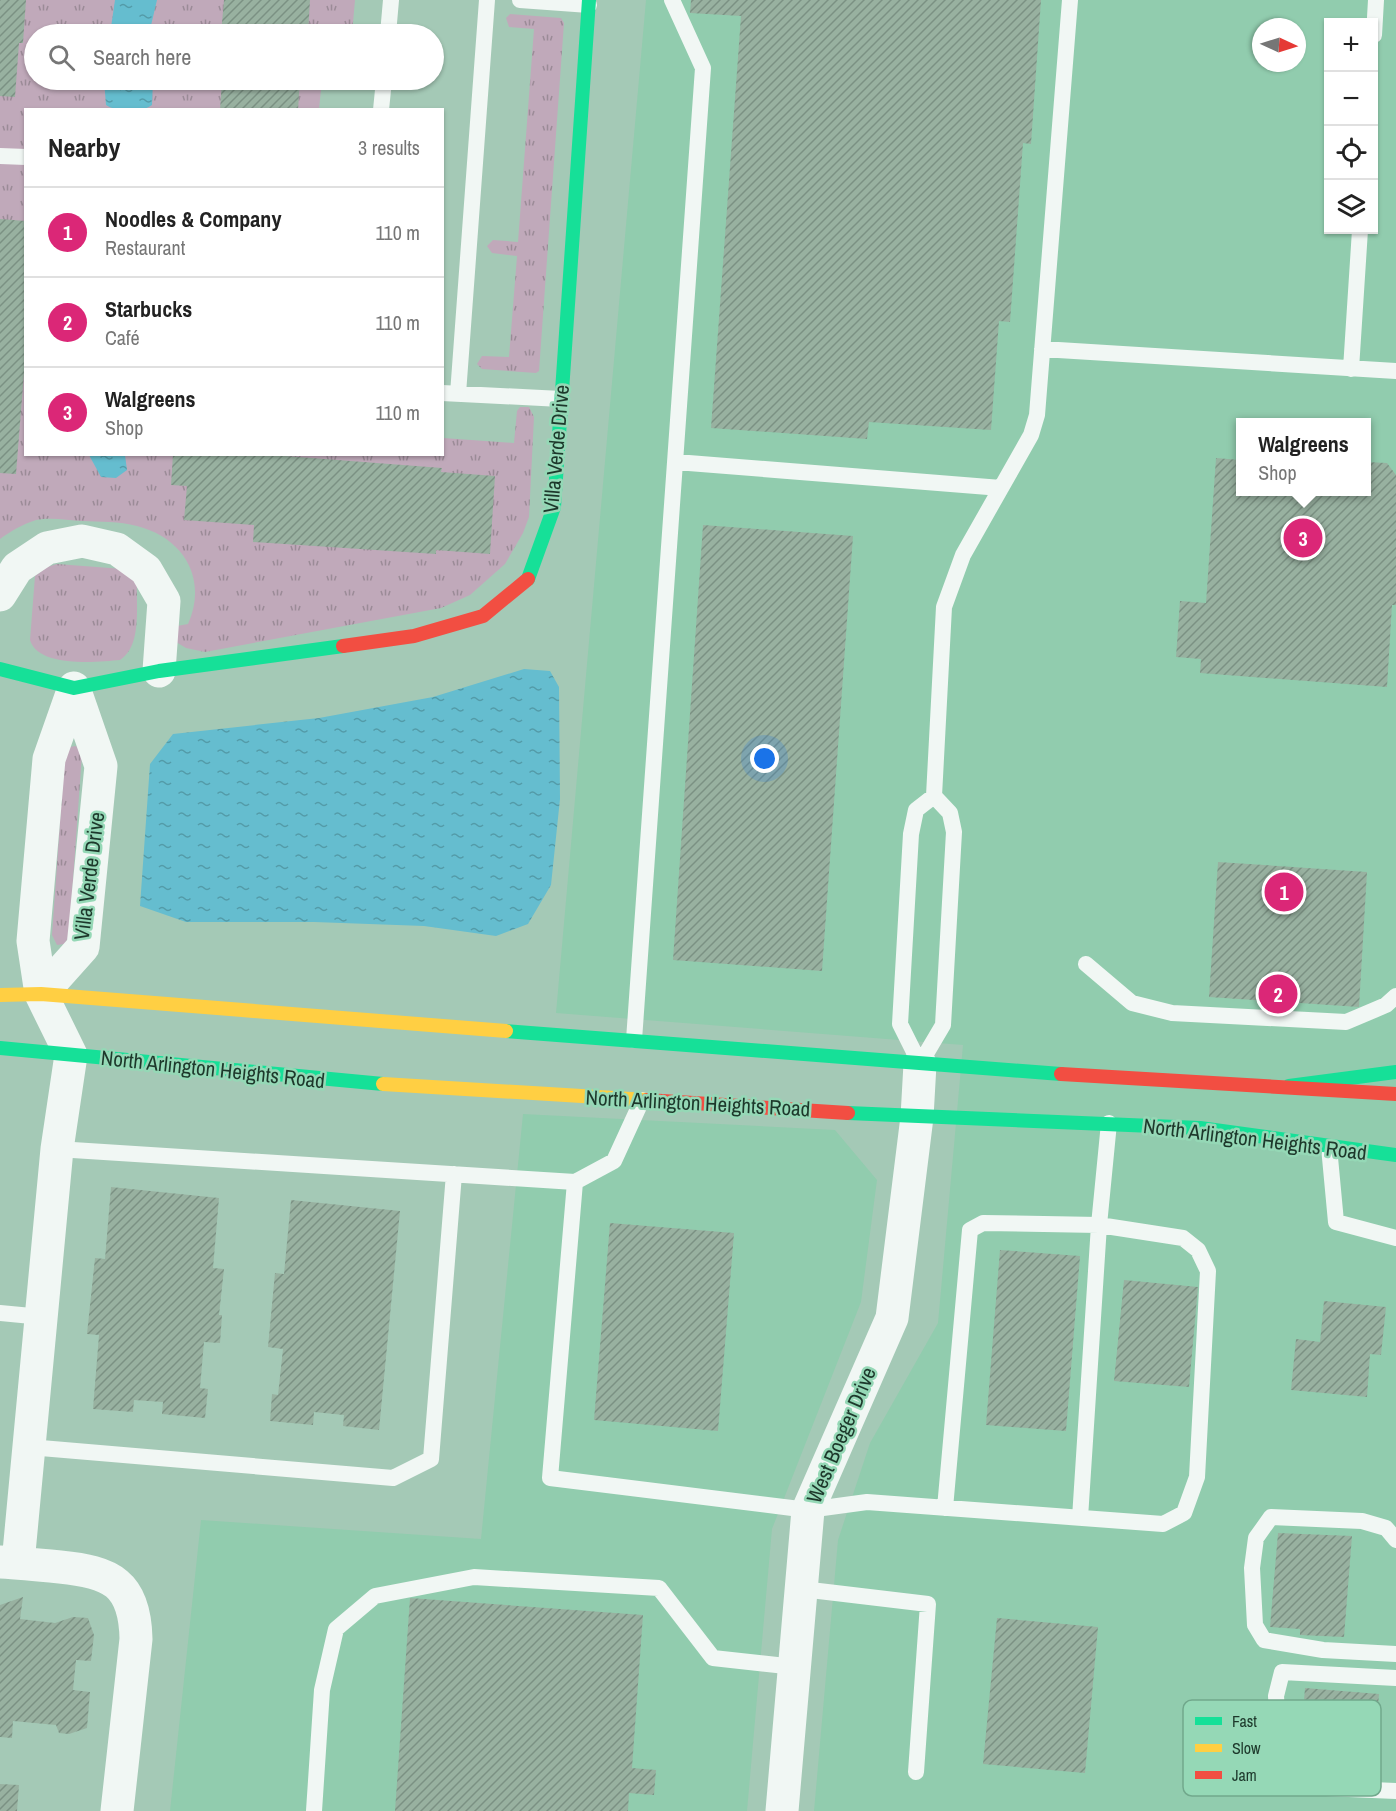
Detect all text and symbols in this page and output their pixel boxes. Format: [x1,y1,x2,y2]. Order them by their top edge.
north arrow [1252,18,1306,72]
map controls [1324,18,1378,234]
button: + [1324,18,1378,72]
search box [24,24,444,90]
icon: search [45,41,78,74]
text: Search here [93,42,191,72]
button: − [1324,72,1378,126]
button: locate [1324,126,1378,180]
text: Nearby [48,130,120,165]
text: 3 results [358,134,420,161]
button: layers [1324,180,1378,234]
text: Noodles & Company [105,204,281,234]
text: 1 [63,219,72,246]
text: 110 m [376,219,420,246]
text: Restaurant [105,234,185,261]
text: Starbucks [105,294,192,324]
text: 2 [63,309,72,336]
text: 110 m [376,309,420,336]
text: Café [105,324,140,351]
text: Walgreens [105,384,196,414]
street label: Villa Verde Drive [536,384,576,514]
text: 3 [63,399,72,426]
text: 110 m [376,399,420,426]
text: Shop [105,414,143,441]
popup [1236,418,1371,496]
text: Walgreens [1258,429,1349,459]
text: Shop [1258,459,1297,486]
pin: 3 [1284,516,1322,560]
your location [750,744,779,773]
street label: Villa Verde Drive [67,810,111,942]
pin: 1 [1264,870,1304,914]
pin: 2 [1258,972,1298,1016]
street label: North Arlington Heights Road [100,1043,326,1095]
street label: North Arlington Heights Road [585,1083,811,1123]
street label: North Arlington Heights Road [1142,1111,1368,1167]
street label: West Boeger Drive [799,1363,883,1507]
legend [1183,1700,1381,1796]
text: Fast [1232,1710,1257,1732]
text: Slow [1232,1737,1261,1759]
text: Jam [1232,1764,1257,1786]

